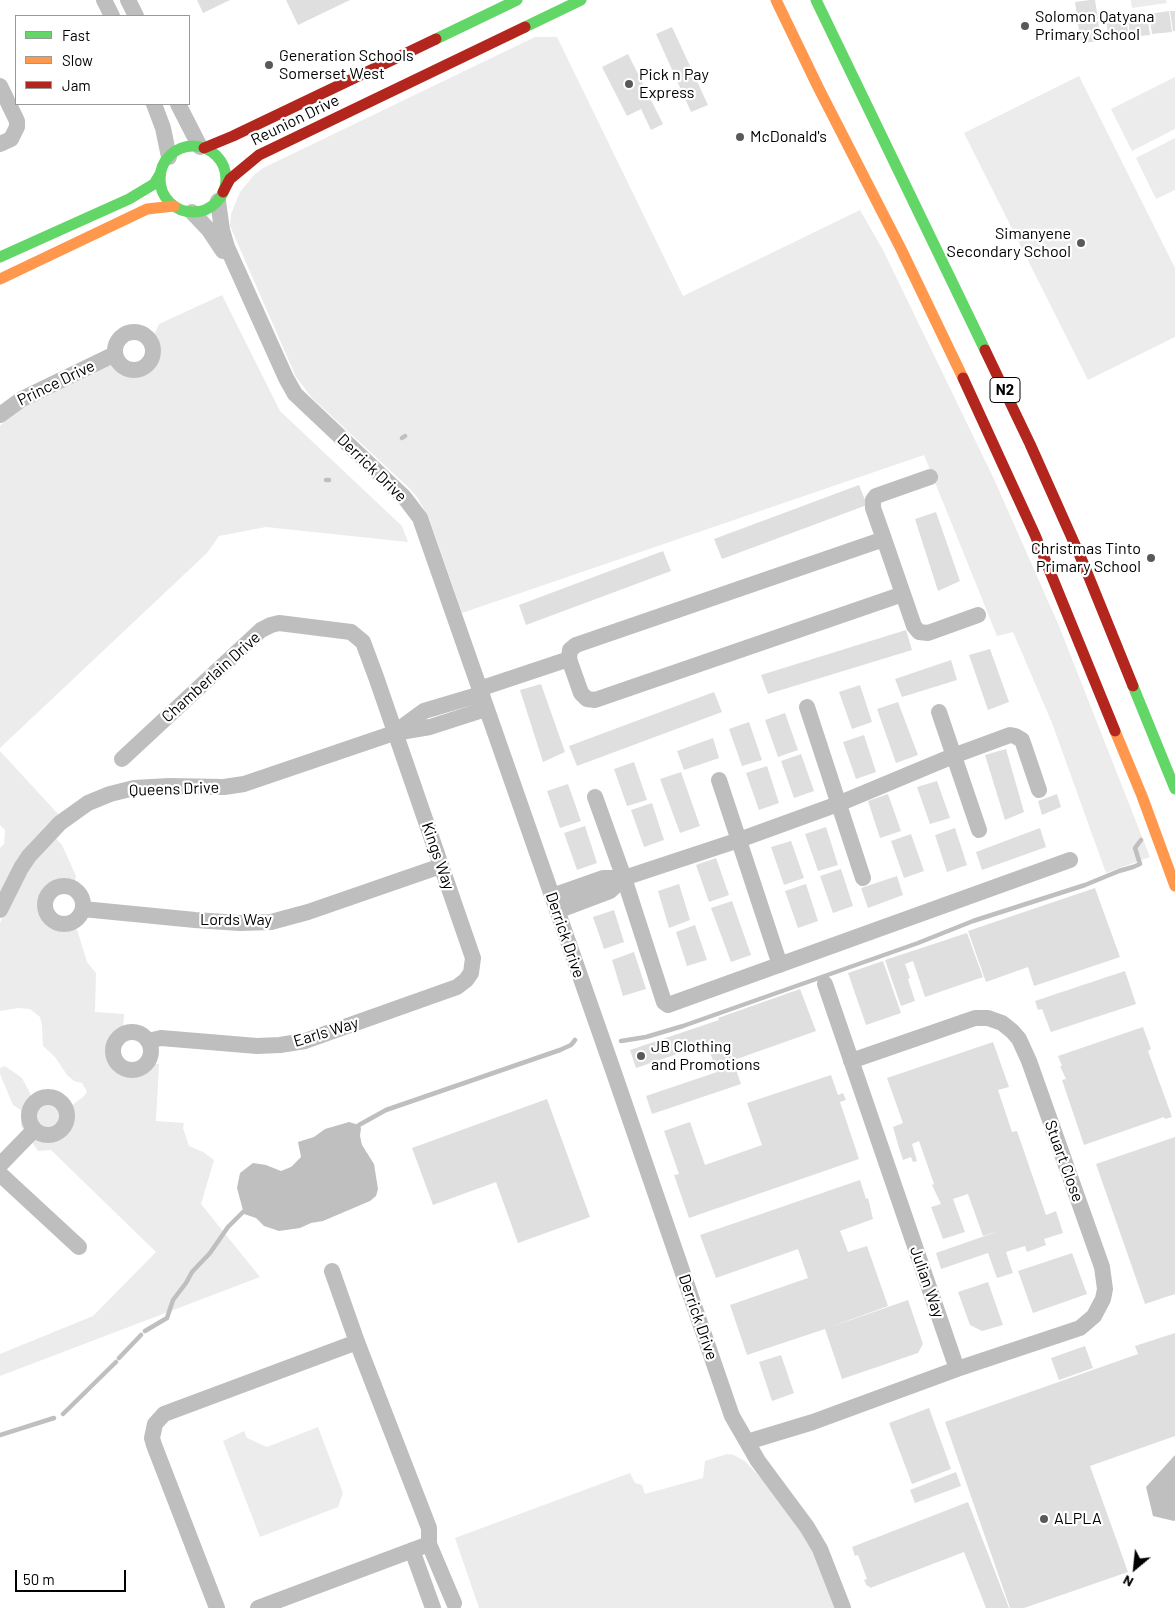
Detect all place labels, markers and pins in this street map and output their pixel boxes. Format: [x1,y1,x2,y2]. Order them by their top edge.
place label: Solomon Qatyana Primary School [1035,7,1154,45]
marker: Solomon Qatyana Primary School [1019,20,1031,32]
place label: Generation Schools Somerset West [279,46,414,84]
marker: Generation Schools Somerset West [263,59,275,71]
place label: Pick n Pay Express [639,65,709,103]
marker: Pick n Pay Express [623,78,635,90]
place label: McDonald's [750,127,827,147]
marker: McDonald's [734,131,746,143]
place label: Simanyene Secondary School [947,224,1071,262]
marker: Simanyene Secondary School [1075,237,1087,249]
place label: Christmas Tinto Primary School [1031,539,1141,577]
marker: Christmas Tinto Primary School [1145,552,1157,564]
place label: JB Clothing and Promotions [651,1037,760,1075]
marker: JB Clothing and Promotions [635,1050,647,1062]
place label: ALPLA [1054,1509,1102,1529]
marker: ALPLA [1038,1513,1050,1525]

